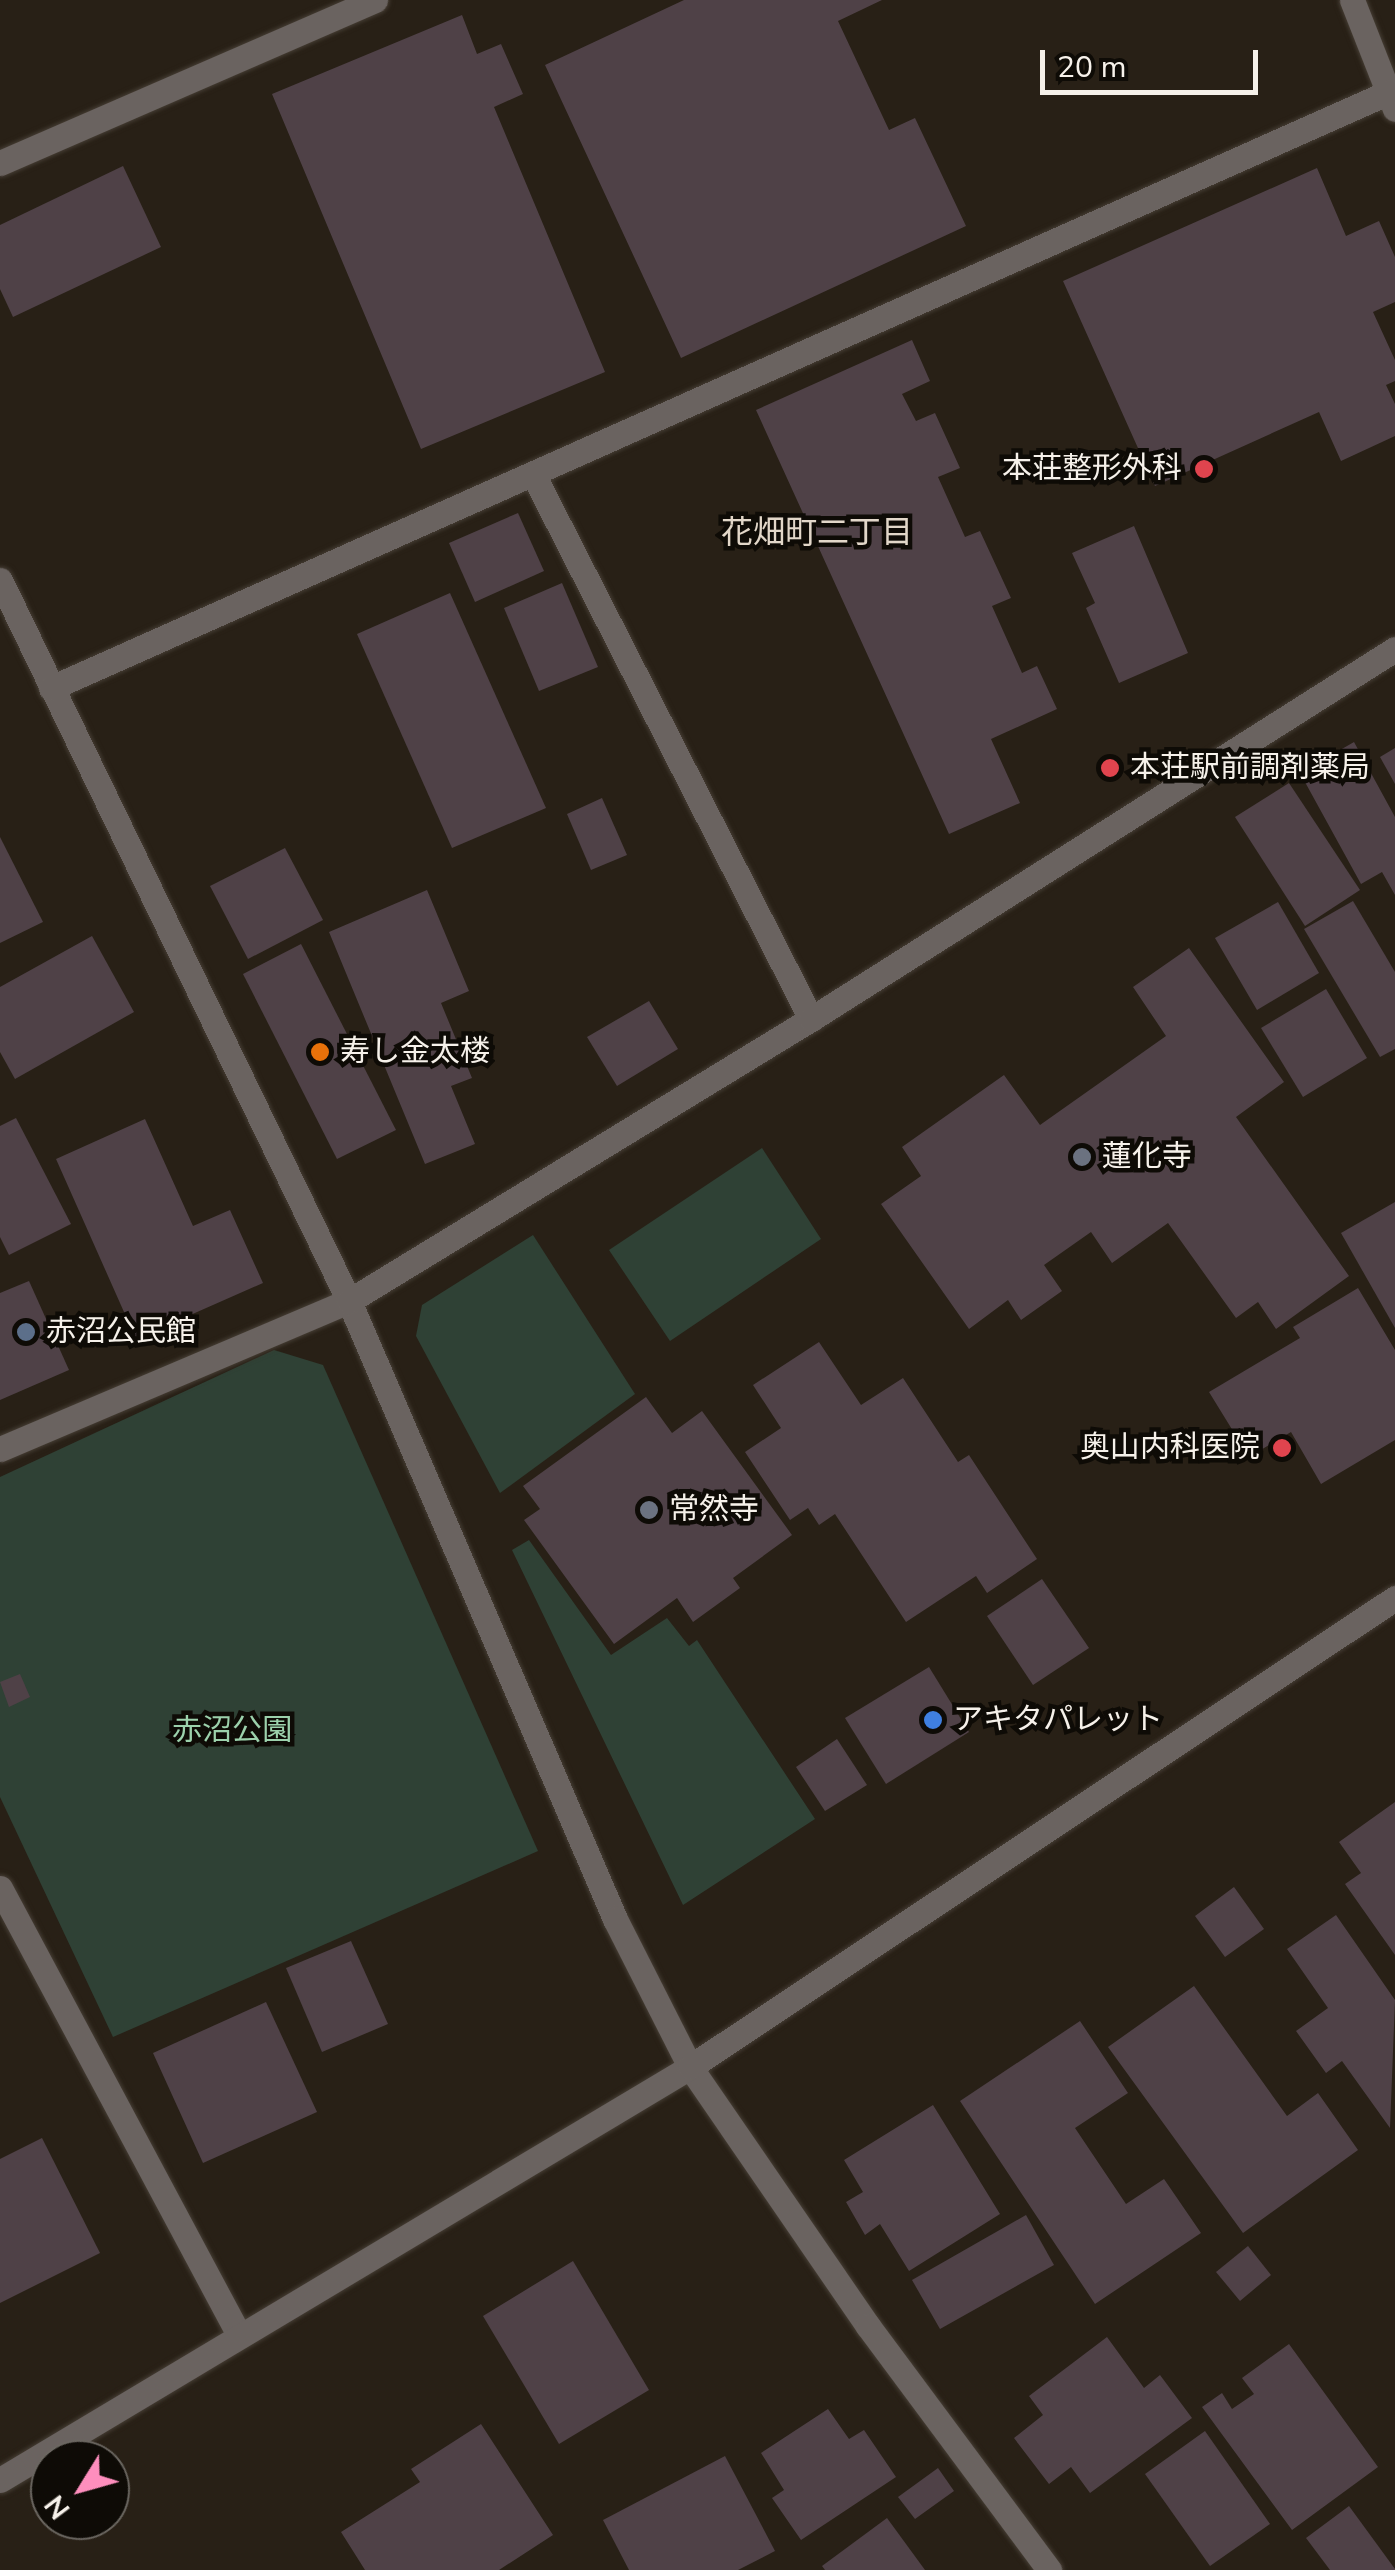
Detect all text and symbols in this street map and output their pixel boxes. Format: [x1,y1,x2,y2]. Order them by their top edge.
scale bar [1045,30,1262,92]
text: 20 m [1057,47,1126,88]
place label: 本荘整形外科 [1002,451,1182,487]
marker: 本荘整形外科 [1191,456,1217,482]
district label: 花畑町二丁目 [721,514,913,552]
place label: 本荘駅前調剤薬局 [1130,750,1370,786]
marker: 本荘駅前調剤薬局 [1099,757,1121,779]
place label: 寿し金太楼 [340,1034,490,1070]
marker: 寿し金太楼 [309,1041,331,1063]
place label: 蓮化寺 [1102,1139,1192,1175]
marker: 蓮化寺 [1071,1146,1093,1168]
place label: 赤沼公民館 [46,1314,196,1350]
marker: 赤沼公民館 [15,1321,37,1343]
place label: 奥山内科医院 [1080,1430,1260,1466]
marker: 奥山内科医院 [1269,1435,1295,1461]
place label: 常然寺 [669,1492,759,1528]
marker: 常然寺 [638,1499,660,1521]
place label: アキタパレット [953,1702,1163,1738]
marker: アキタパレット [922,1709,944,1731]
park label: 赤沼公園 [172,1713,292,1749]
north arrow [30,2440,130,2540]
text: N [36,2487,79,2527]

